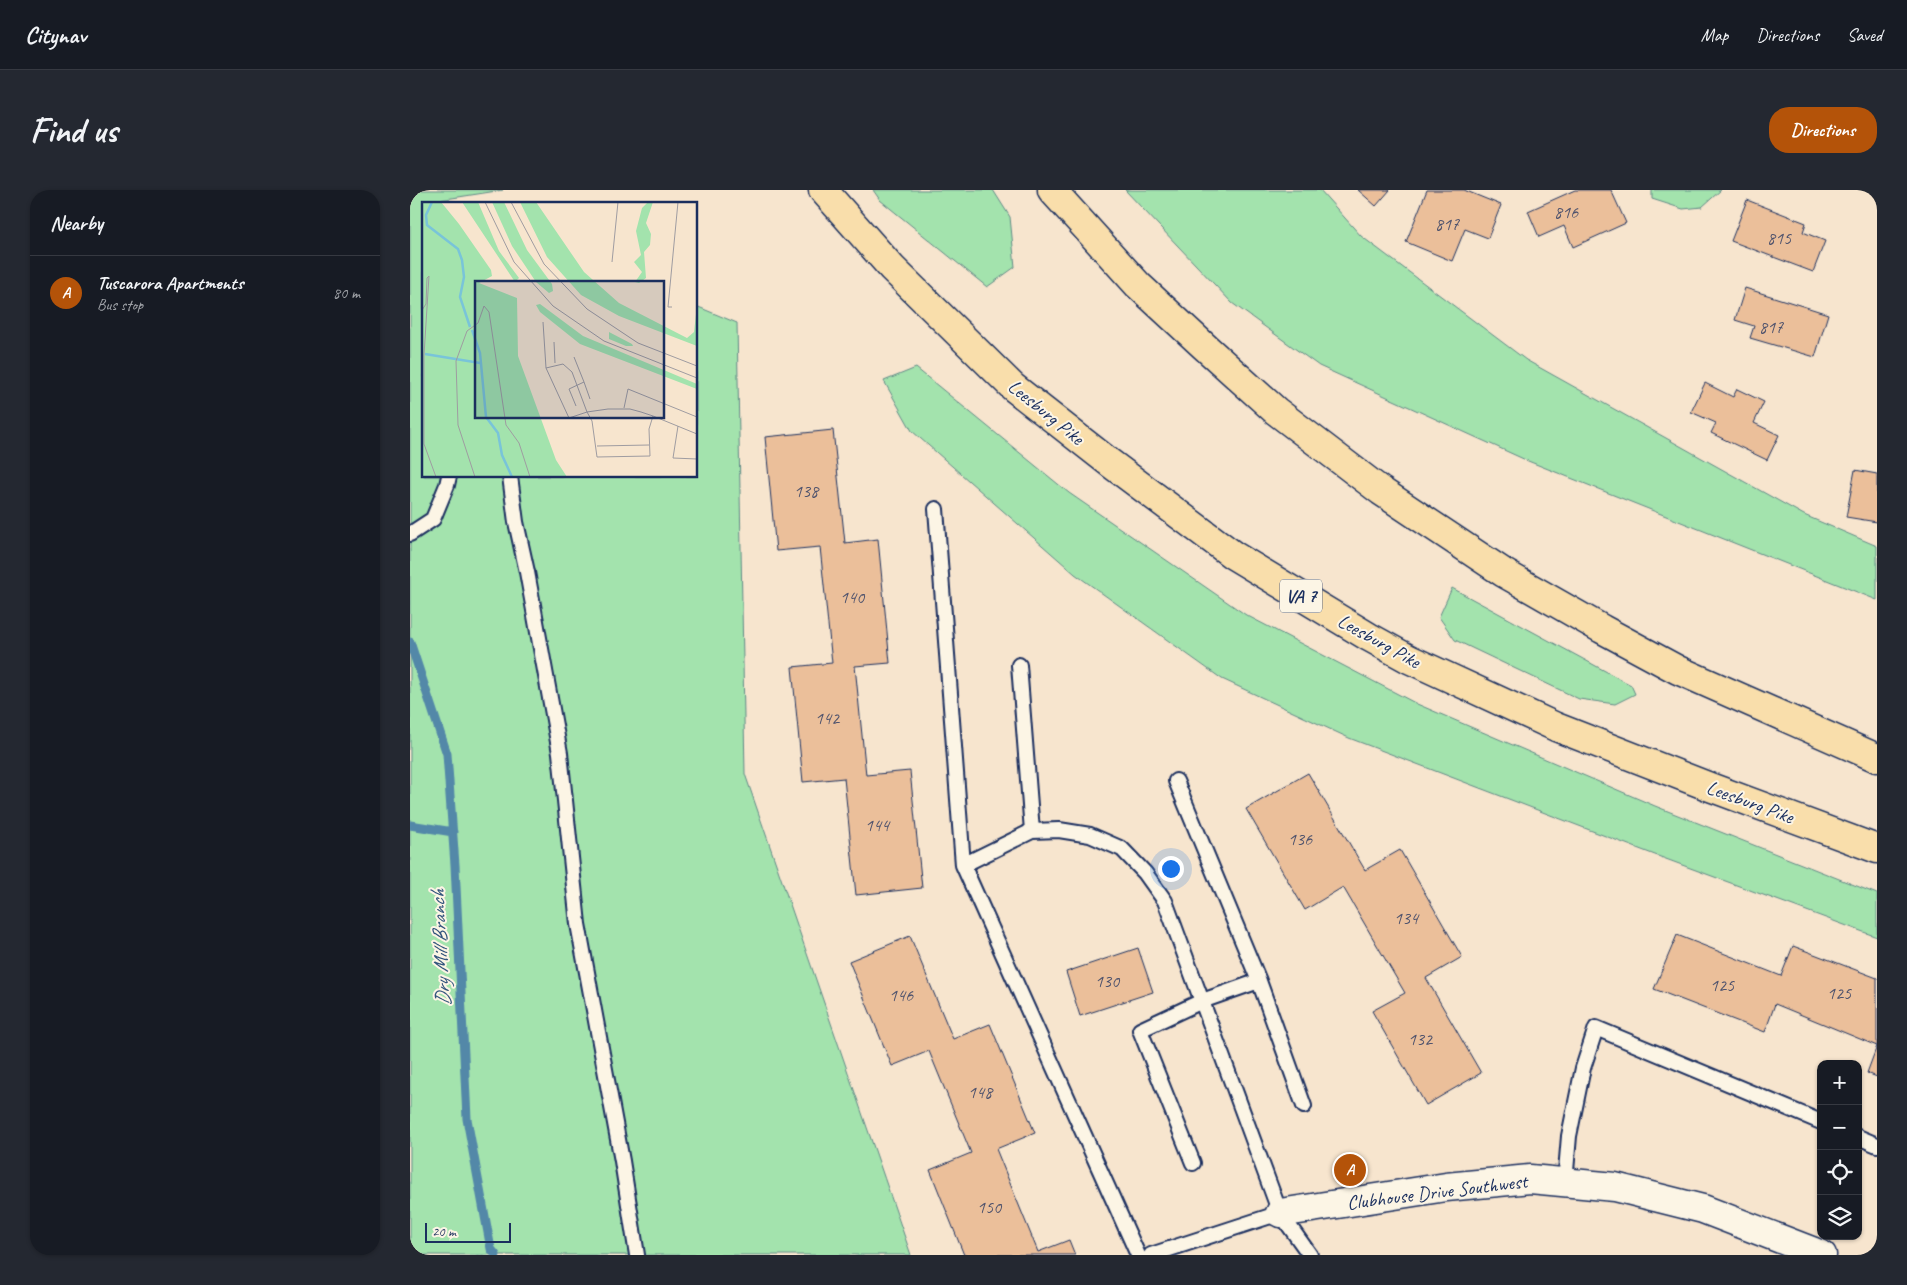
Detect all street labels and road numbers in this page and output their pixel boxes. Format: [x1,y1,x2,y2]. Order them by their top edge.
street label: Leesburg Pike [1003,374,1090,451]
road number: VA 7 [1280,580,1322,612]
street label: Leesburg Pike [1333,608,1426,675]
street label: Leesburg Pike [1703,775,1798,830]
street label: Clubhouse Drive Southwest [1345,1168,1531,1215]

